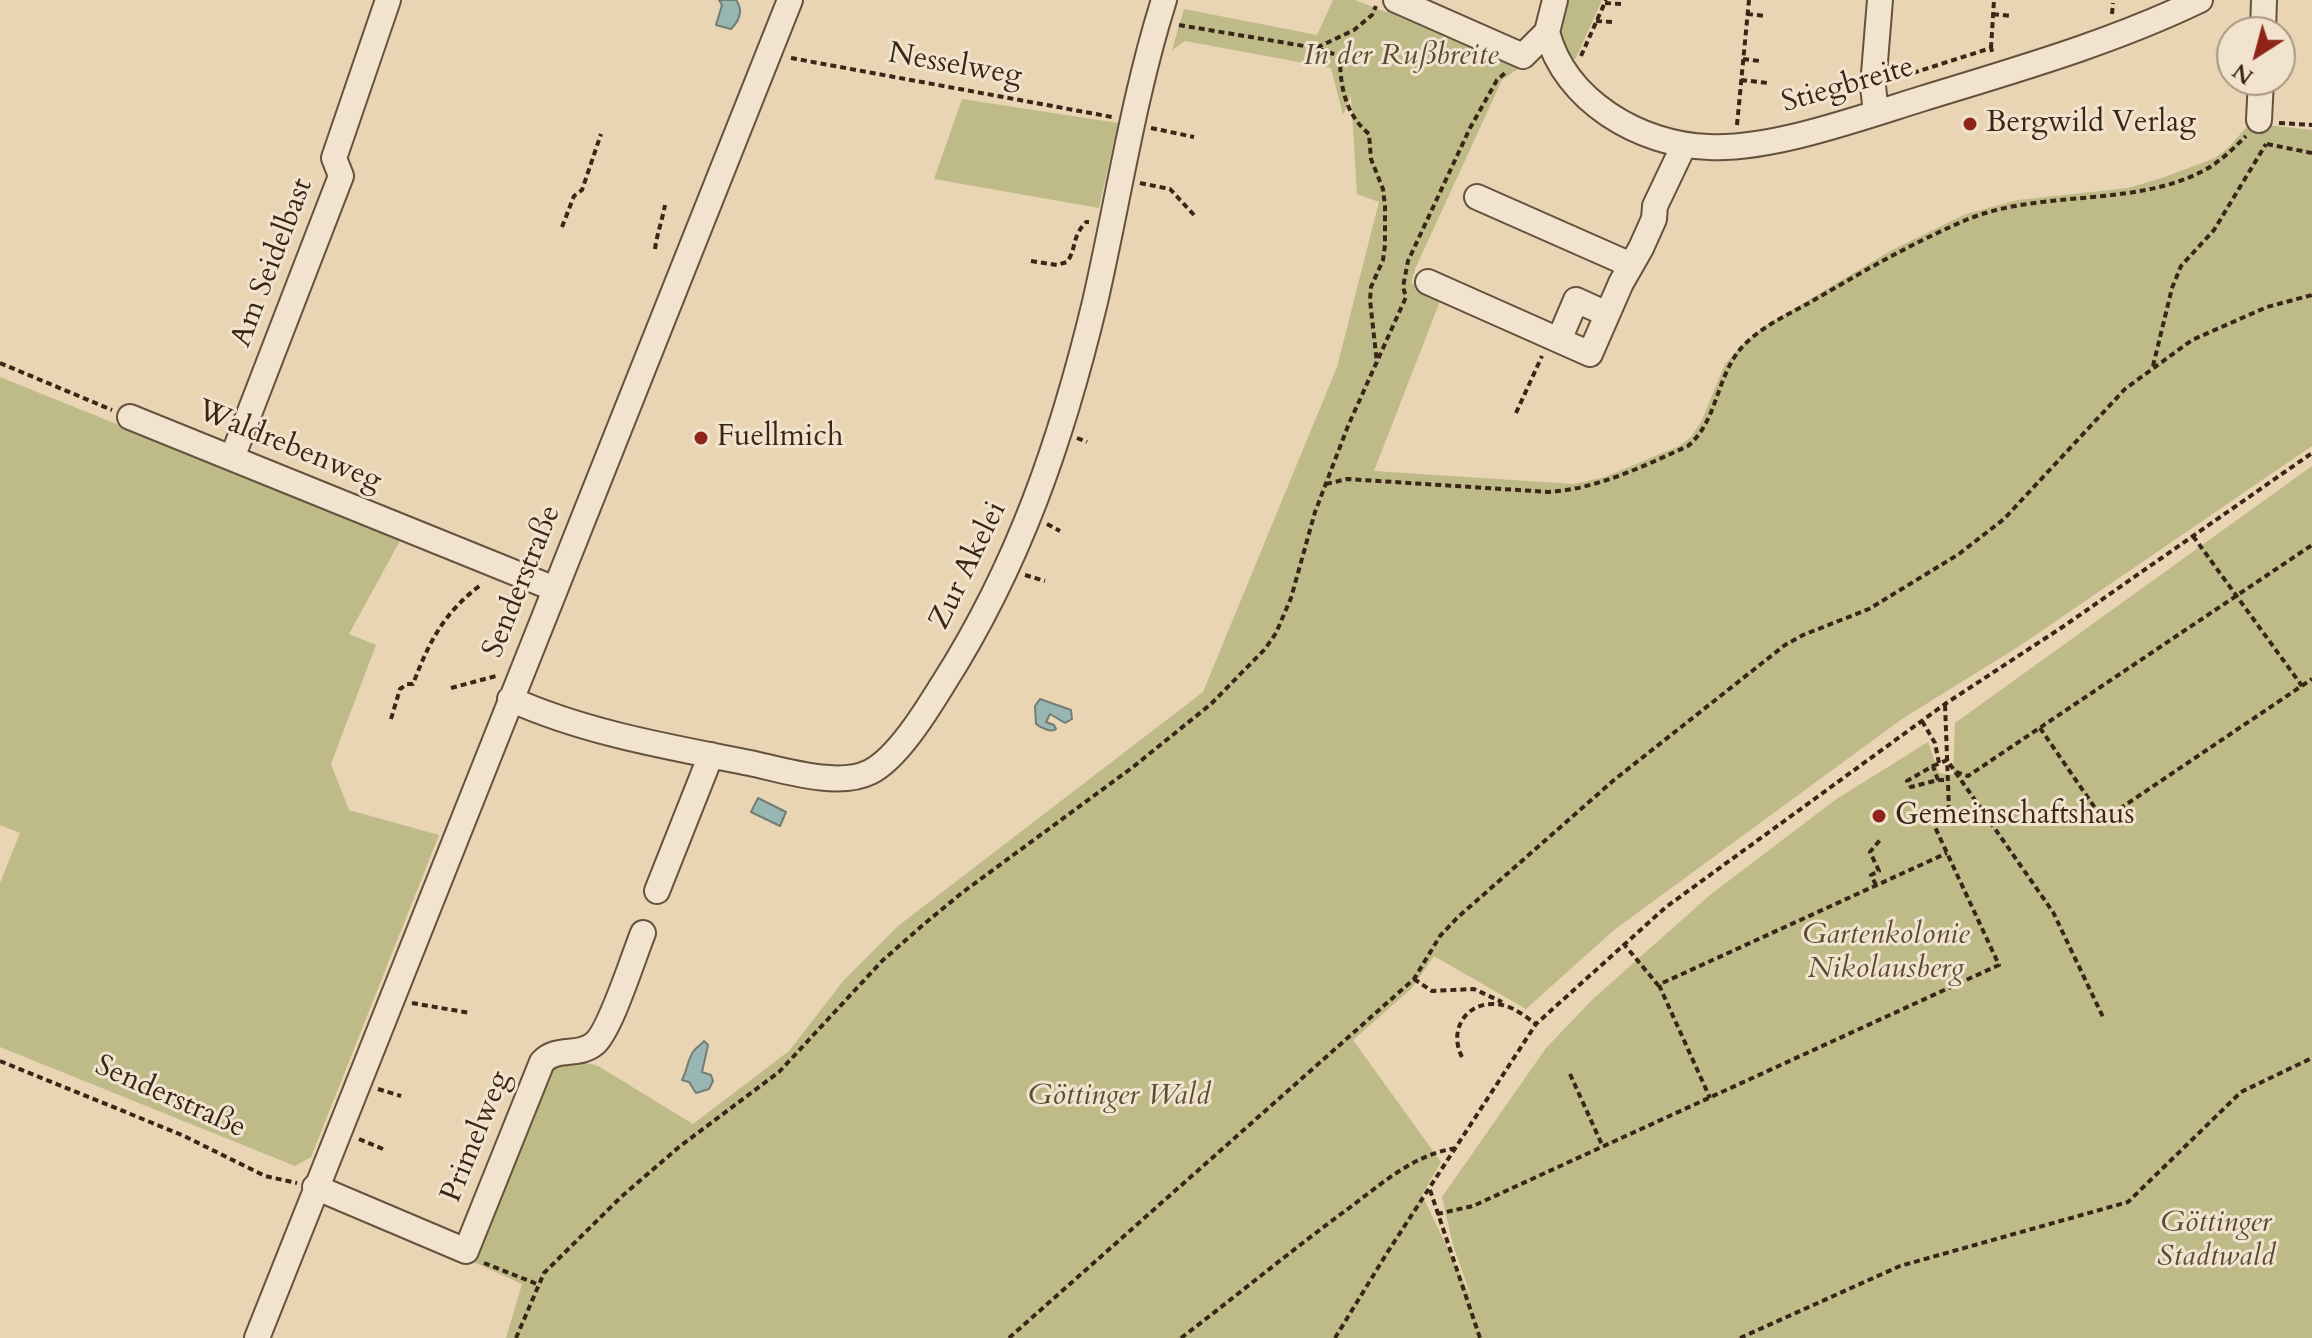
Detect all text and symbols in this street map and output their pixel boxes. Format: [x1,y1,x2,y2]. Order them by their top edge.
north arrow [2216,16,2296,96]
street label: Nesselweg [885,37,1025,95]
park label: In der Rußbreite [1304,39,1498,75]
street label: Stiegbreite [1778,50,1918,122]
text: N [2227,56,2260,92]
place label: Bergwild Verlag [1986,106,2196,142]
marker: Bergwild Verlag [1961,115,1979,133]
street label: Am Seidelbast [224,174,322,352]
street label: Waldrebenweg [192,394,386,500]
place label: Fuellmich [717,420,843,456]
marker: Fuellmich [692,429,710,447]
street label: Zur Akelei [923,496,1015,636]
street label: Senderstraße [476,501,570,663]
place label: Gemeinschaftshaus [1895,798,2135,834]
marker: Gemeinschaftshaus [1870,807,1888,825]
park label: Gartenkolonie Nikolausberg [1803,918,1969,988]
street label: Senderstraße [89,1049,251,1147]
street label: Primelweg [434,1066,520,1208]
park label: Göttinger Wald [1028,1079,1210,1115]
park label: Göttinger Stadtwald [2157,1206,2275,1276]

